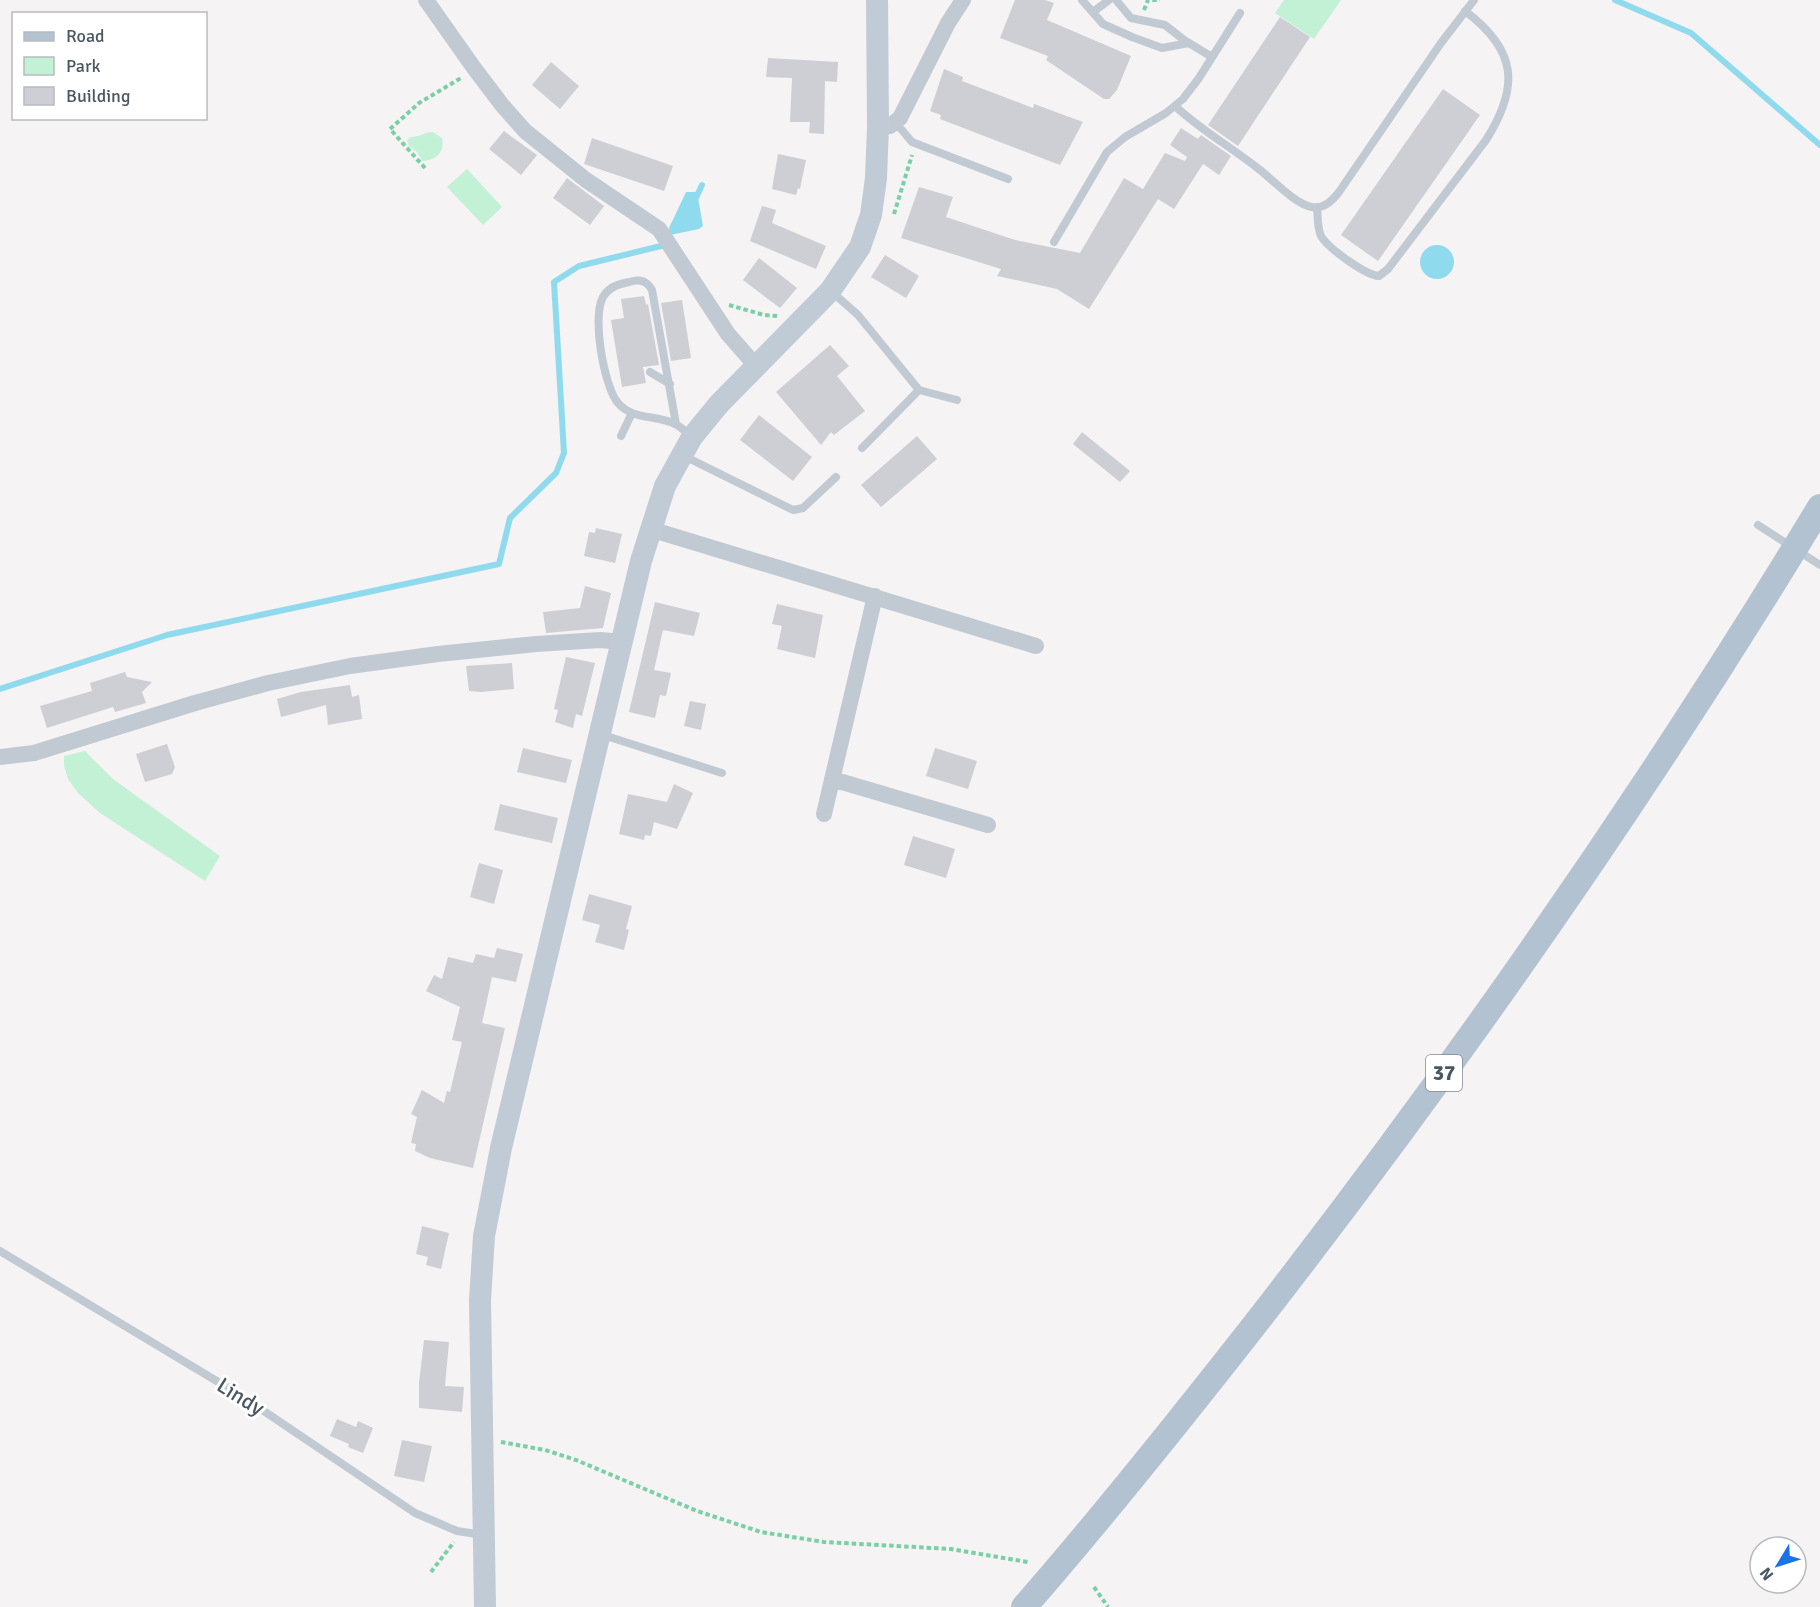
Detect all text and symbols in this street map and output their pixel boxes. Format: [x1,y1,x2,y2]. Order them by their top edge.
legend [12,12,207,120]
text: Road [66,25,105,47]
text: Park [66,55,101,77]
text: Building [66,85,130,107]
road number: 37 [1426,1055,1462,1091]
street label: Lindy [212,1371,270,1422]
north arrow [1748,1535,1808,1595]
text: N [1756,1563,1778,1584]

